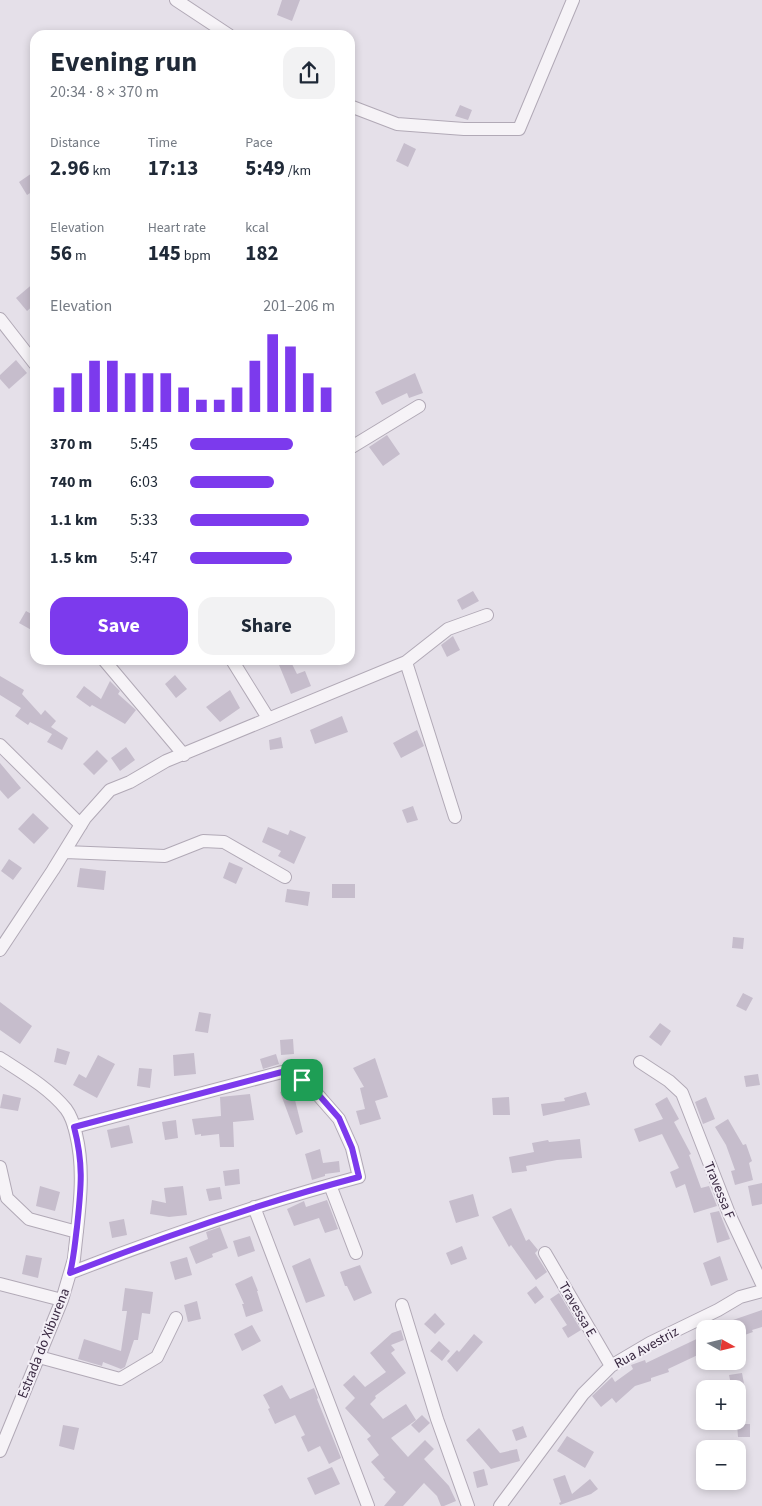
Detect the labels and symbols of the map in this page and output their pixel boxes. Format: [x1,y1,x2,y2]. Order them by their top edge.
pin [281,1059,323,1101]
street label: Travessa F [698,1159,740,1222]
street label: Travessa E [553,1278,601,1341]
street label: Estrada do Xiburena [13,1285,75,1402]
north arrow [696,1320,746,1370]
street label: Rua Avestriz [611,1322,682,1374]

